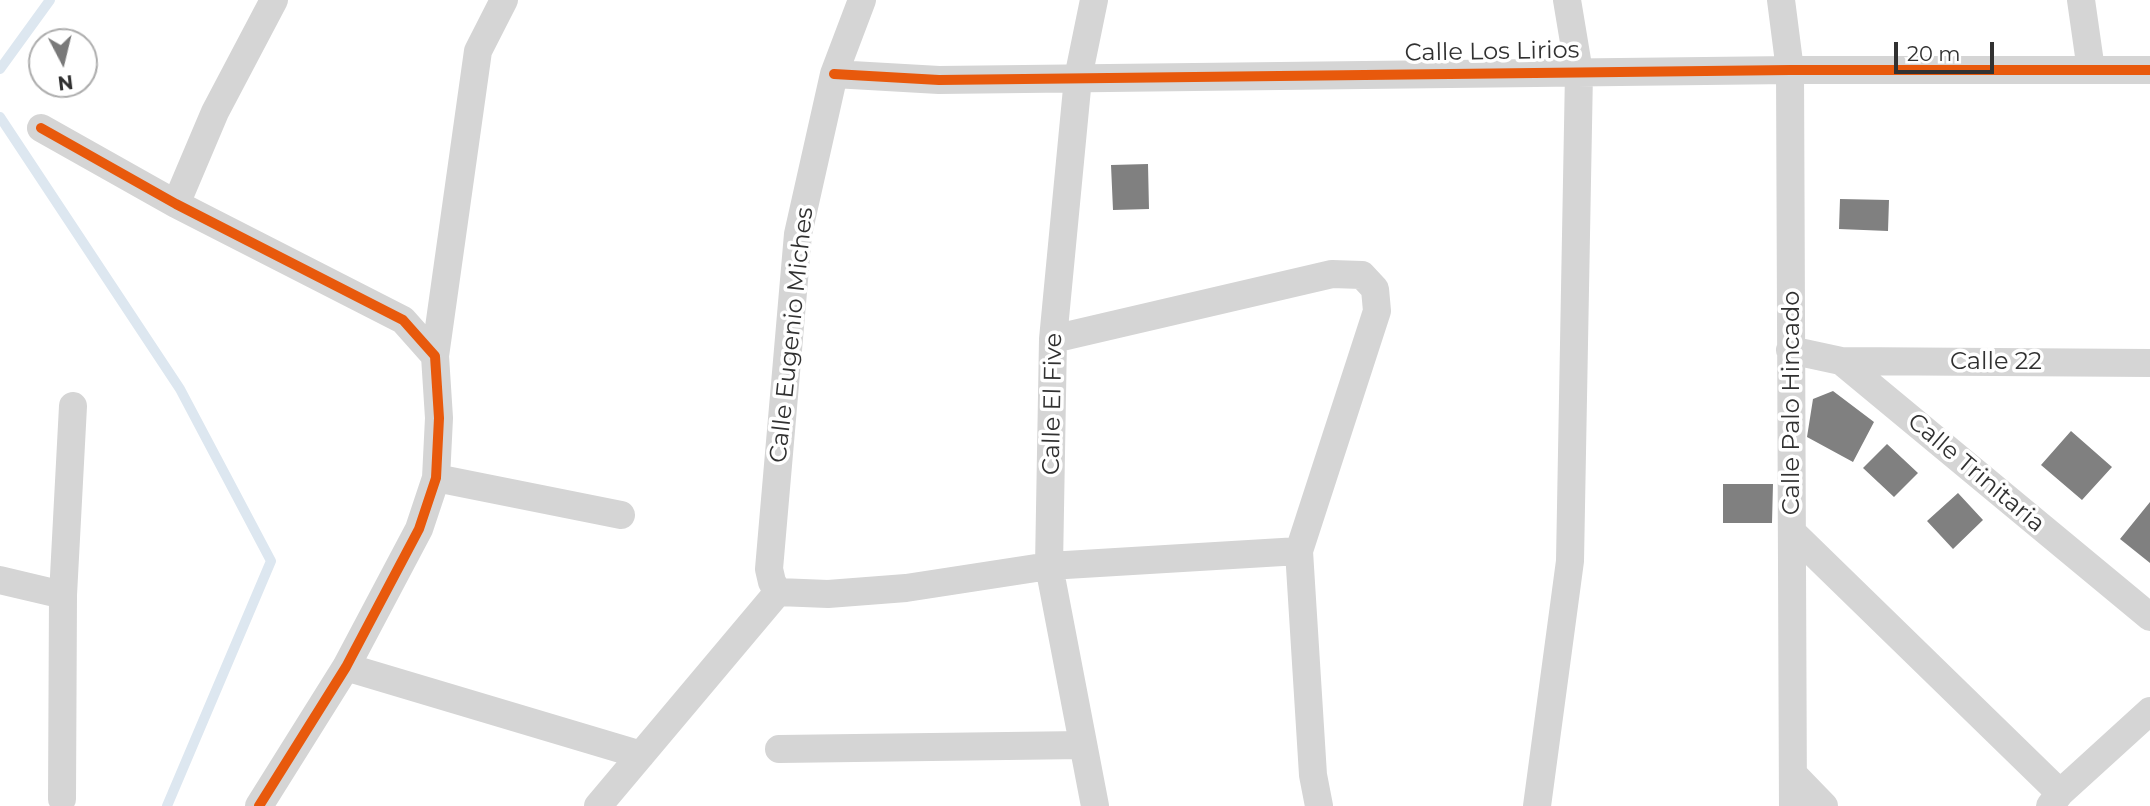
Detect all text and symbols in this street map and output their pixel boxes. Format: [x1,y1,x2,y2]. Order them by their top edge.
north arrow [28,28,98,98]
scale bar [1898,28,1998,72]
street label: Calle Los Lirios [1404,36,1580,68]
text: 20 m [1907,41,1961,66]
text: N [56,70,74,95]
street label: Calle Eugenio Miches [764,206,820,464]
street label: Calle Palo Hincado [1778,291,1806,515]
street label: Calle El Five [1037,333,1069,475]
street label: Calle 22 [1950,348,2042,376]
street label: Calle Trinitaria [1902,407,2050,539]

